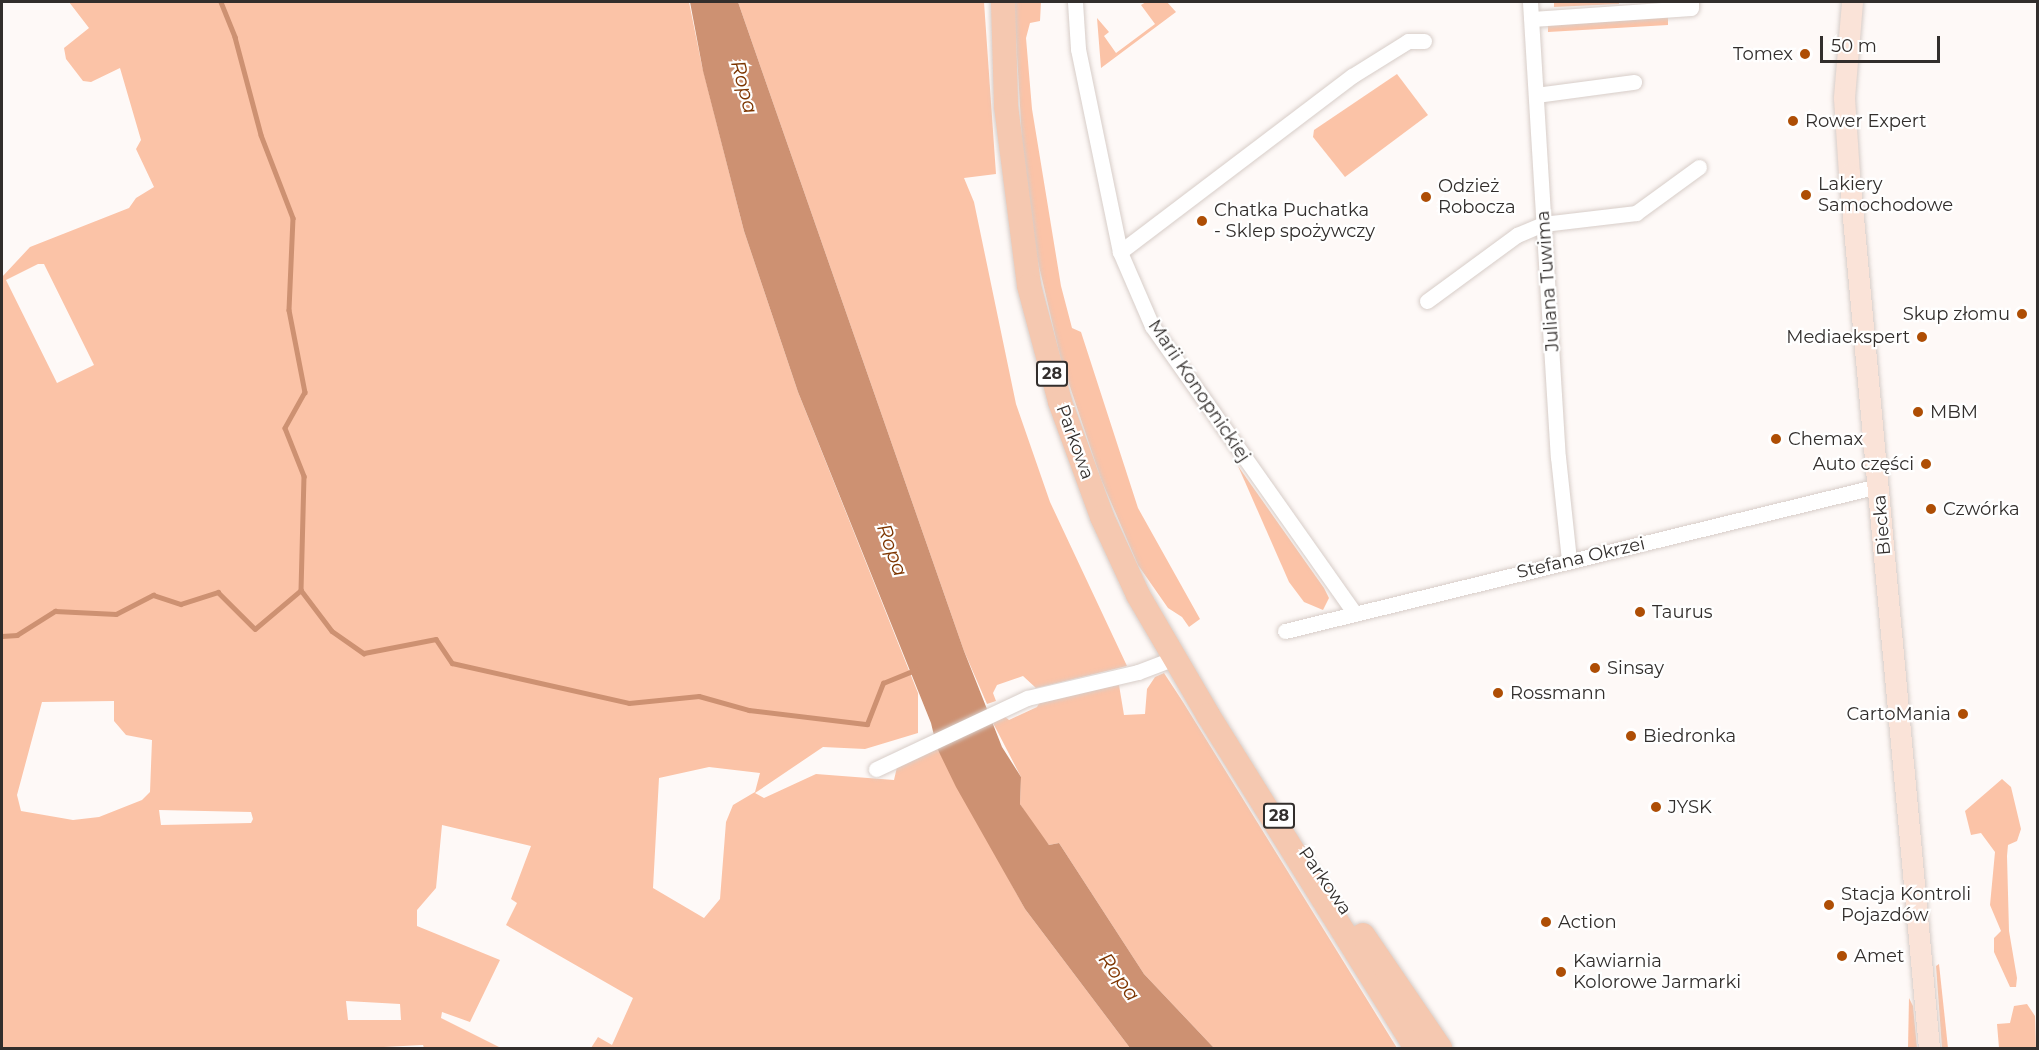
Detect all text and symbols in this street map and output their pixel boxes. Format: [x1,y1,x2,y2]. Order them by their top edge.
scale bar [1823,24,1943,62]
text: 50 m [1831,35,1877,57]
place label: Tomex [1733,43,1793,65]
marker: Tomex [1798,47,1812,61]
water label: Ropa [725,58,763,116]
place label: Rower Expert [1805,110,1927,132]
marker: Rower Expert [1786,114,1800,128]
place label: Lakiery Samochodowe [1818,174,1953,216]
place label: Odzież Robocza [1438,176,1516,219]
marker: Lakiery Samochodowe [1799,188,1813,202]
marker: Odzież Robocza [1419,190,1433,204]
place label: Chatka Puchatka - Sklep spożywczy [1214,200,1375,242]
street label: Juliana Tuwima [1532,210,1564,352]
marker: Chatka Puchatka - Sklep spożywczy [1195,214,1209,228]
place label: Skup złomu [1903,303,2010,325]
marker: Skup złomu [2015,307,2029,321]
street label: Marii Konopnickiej [1143,316,1255,466]
place label: Mediaekspert [1786,326,1910,348]
marker: Mediaekspert [1915,330,1929,344]
road number: 28 [1036,361,1068,387]
place label: MBM [1930,401,1978,423]
street label: Parkowa [1052,402,1098,482]
marker: MBM [1911,405,1925,419]
place label: Chemax [1788,428,1863,450]
marker: Chemax [1769,432,1783,446]
place label: Auto części [1813,453,1914,475]
marker: Auto części [1919,457,1933,471]
street label: Biecka [1869,494,1895,556]
place label: Czwórka [1943,498,2020,520]
marker: Czwórka [1924,502,1938,516]
water label: Ropa [871,520,913,580]
street label: Stefana Okrzei [1515,533,1647,583]
place label: Taurus [1652,601,1713,623]
marker: Taurus [1633,605,1647,619]
place label: Sinsay [1607,657,1664,679]
marker: Sinsay [1588,661,1602,675]
place label: Rossmann [1510,682,1606,704]
marker: Rossmann [1491,686,1505,700]
place label: CartoMania [1847,703,1951,725]
marker: CartoMania [1956,707,1970,721]
place label: Biedronka [1643,725,1736,747]
marker: Biedronka [1624,729,1638,743]
place label: JYSK [1668,796,1712,818]
marker: JYSK [1649,800,1663,814]
road number: 28 [1262,803,1296,829]
street label: Parkowa [1294,843,1356,919]
place label: Stacja Kontroli Pojazdów [1841,884,1971,926]
marker: Stacja Kontroli Pojazdów [1822,898,1836,912]
place label: Action [1558,911,1617,933]
marker: Action [1539,915,1553,929]
place label: Amet [1854,945,1904,967]
water label: Ropa [1093,948,1145,1006]
marker: Amet [1835,949,1849,963]
place label: Kawiarnia Kolorowe Jarmarki [1573,951,1741,994]
marker: Kawiarnia Kolorowe Jarmarki [1554,965,1568,979]

